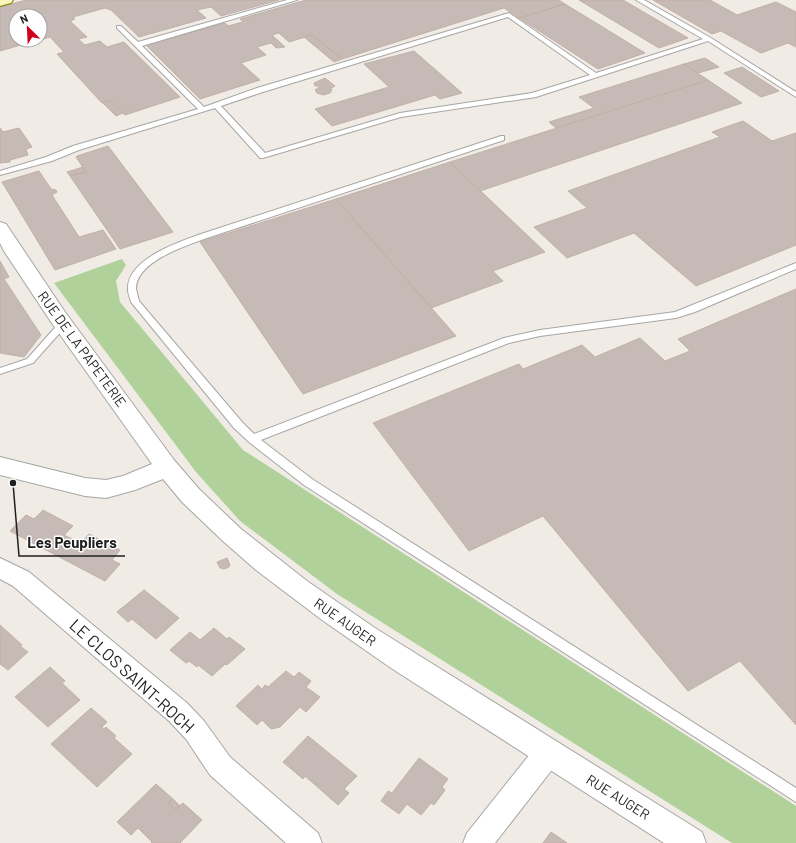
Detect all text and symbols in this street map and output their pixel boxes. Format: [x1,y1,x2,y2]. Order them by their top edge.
north arrow [8,8,48,48]
text: N [18,11,30,26]
street label: RUE DE LA PAPETERIE [35,287,130,410]
callout: Les Peupliers [19,529,125,556]
text: Les Peupliers [27,533,117,551]
street label: RUE AUGER [311,594,380,649]
street label: LE CLOS SAINT-ROCH [66,614,199,737]
street label: RUE AUGER [583,770,653,823]

